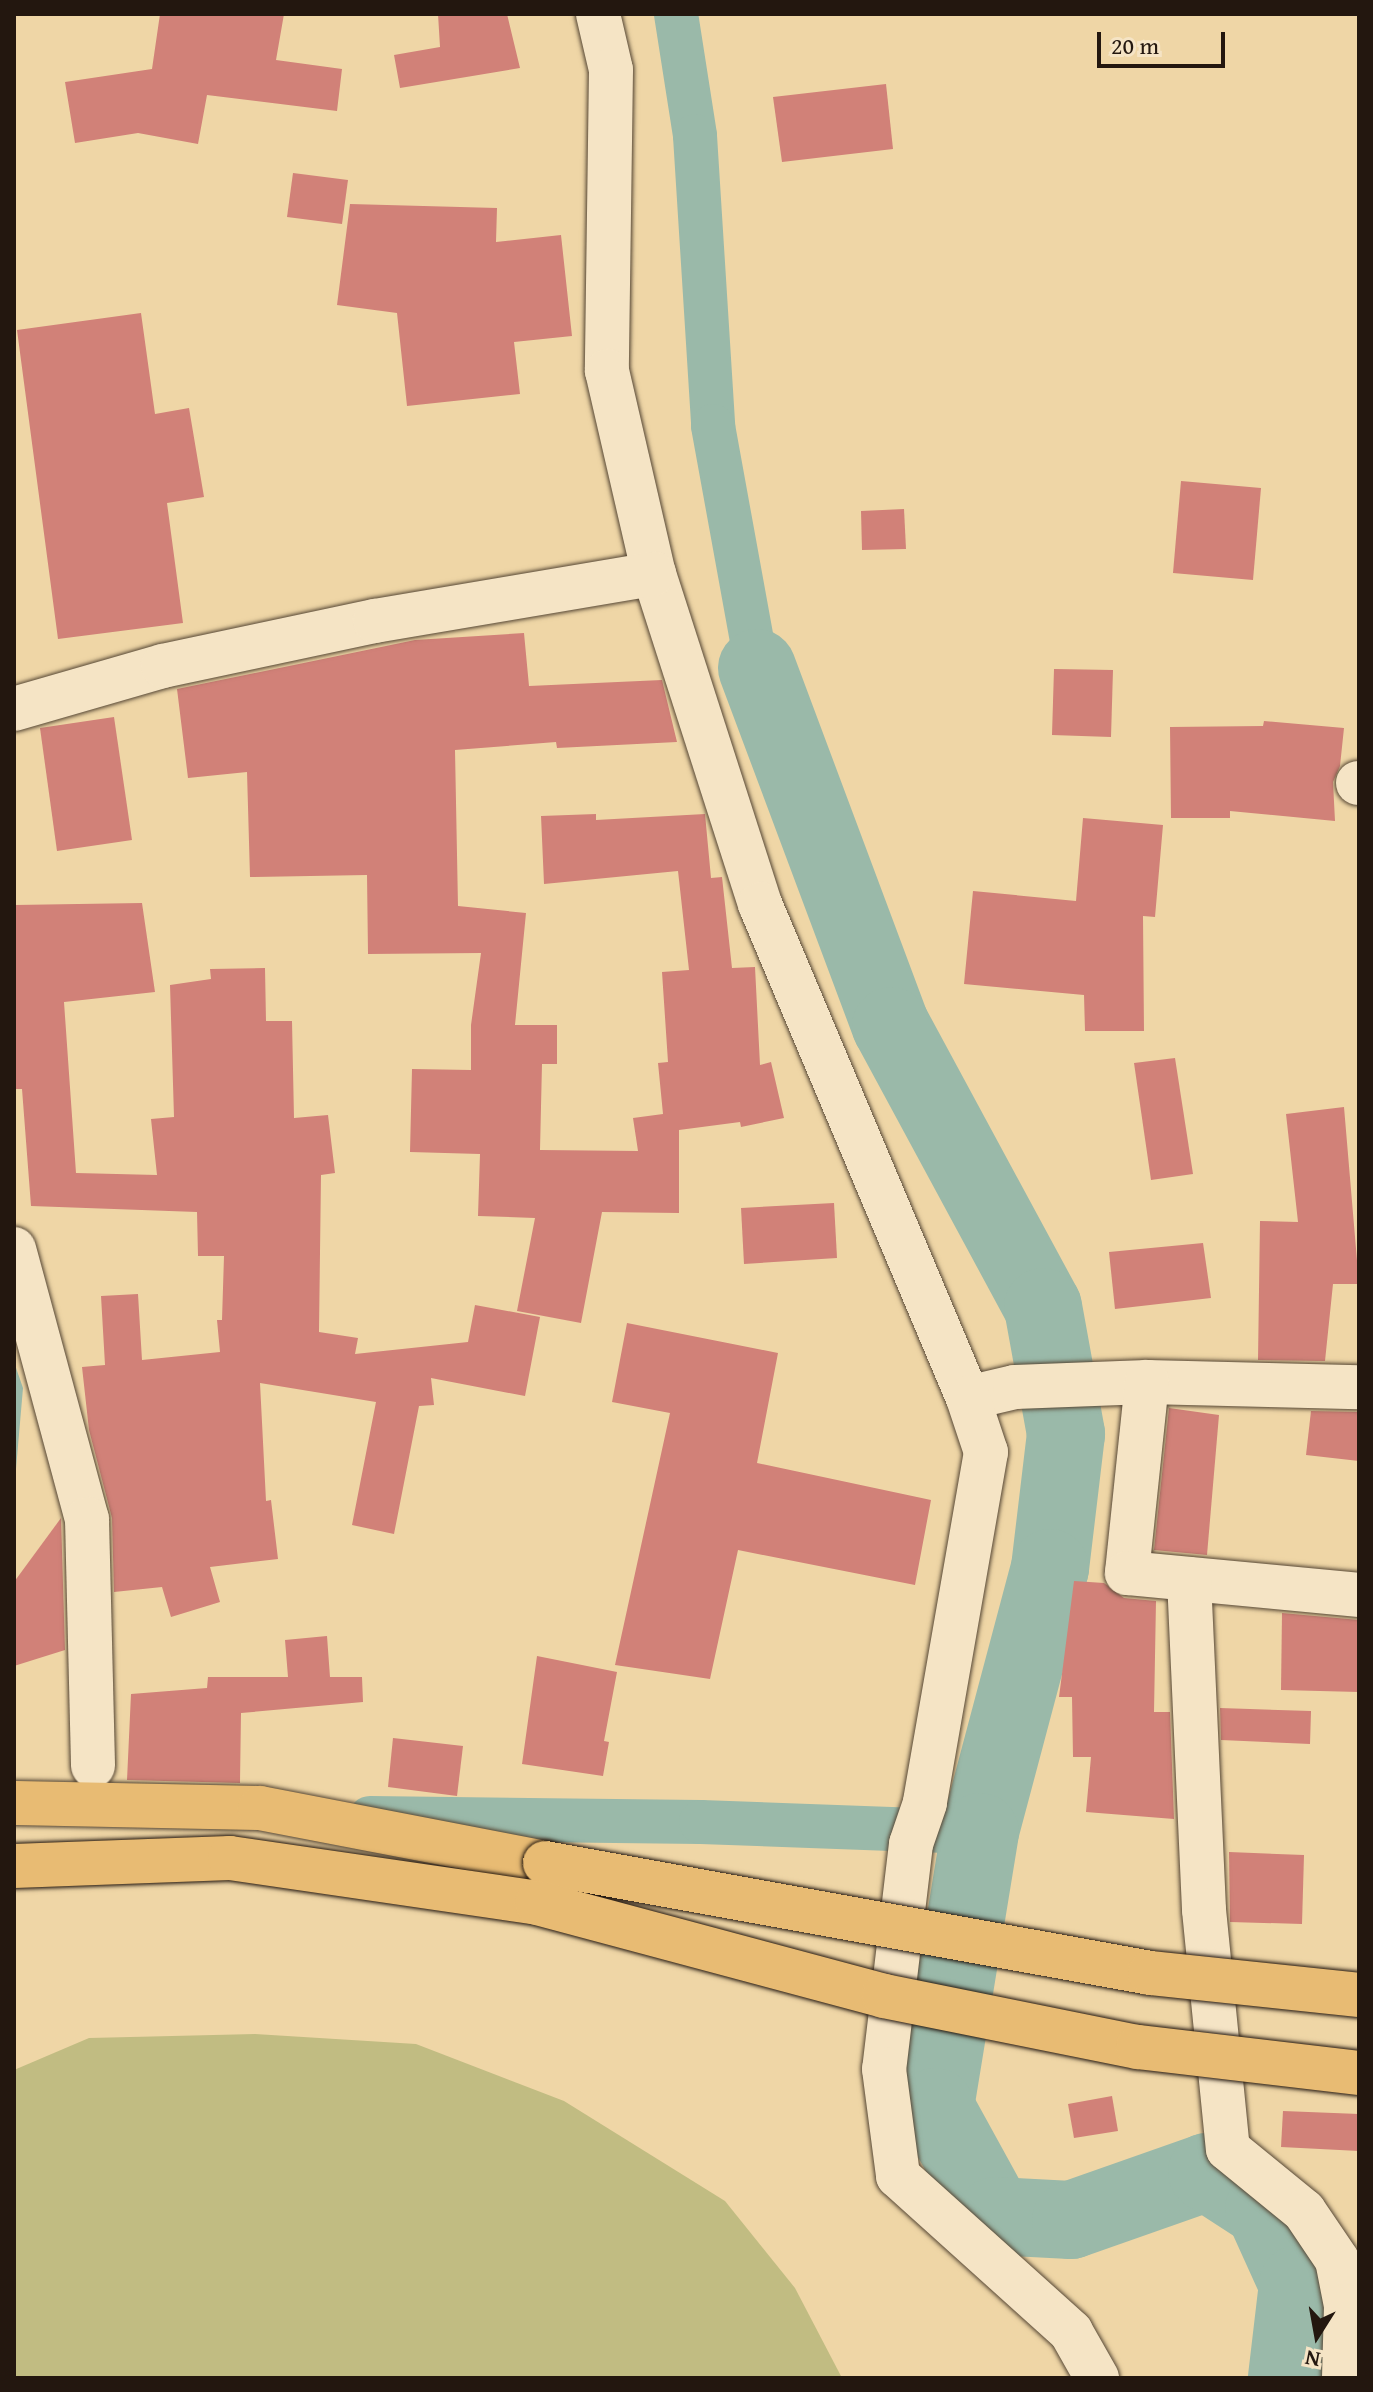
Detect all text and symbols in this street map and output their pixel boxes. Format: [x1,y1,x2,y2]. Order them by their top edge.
scale bar [1101,16,1229,66]
text: 20 m [1111,28,1159,63]
north arrow [1277,2296,1357,2376]
text: N [1302,2342,1323,2377]

